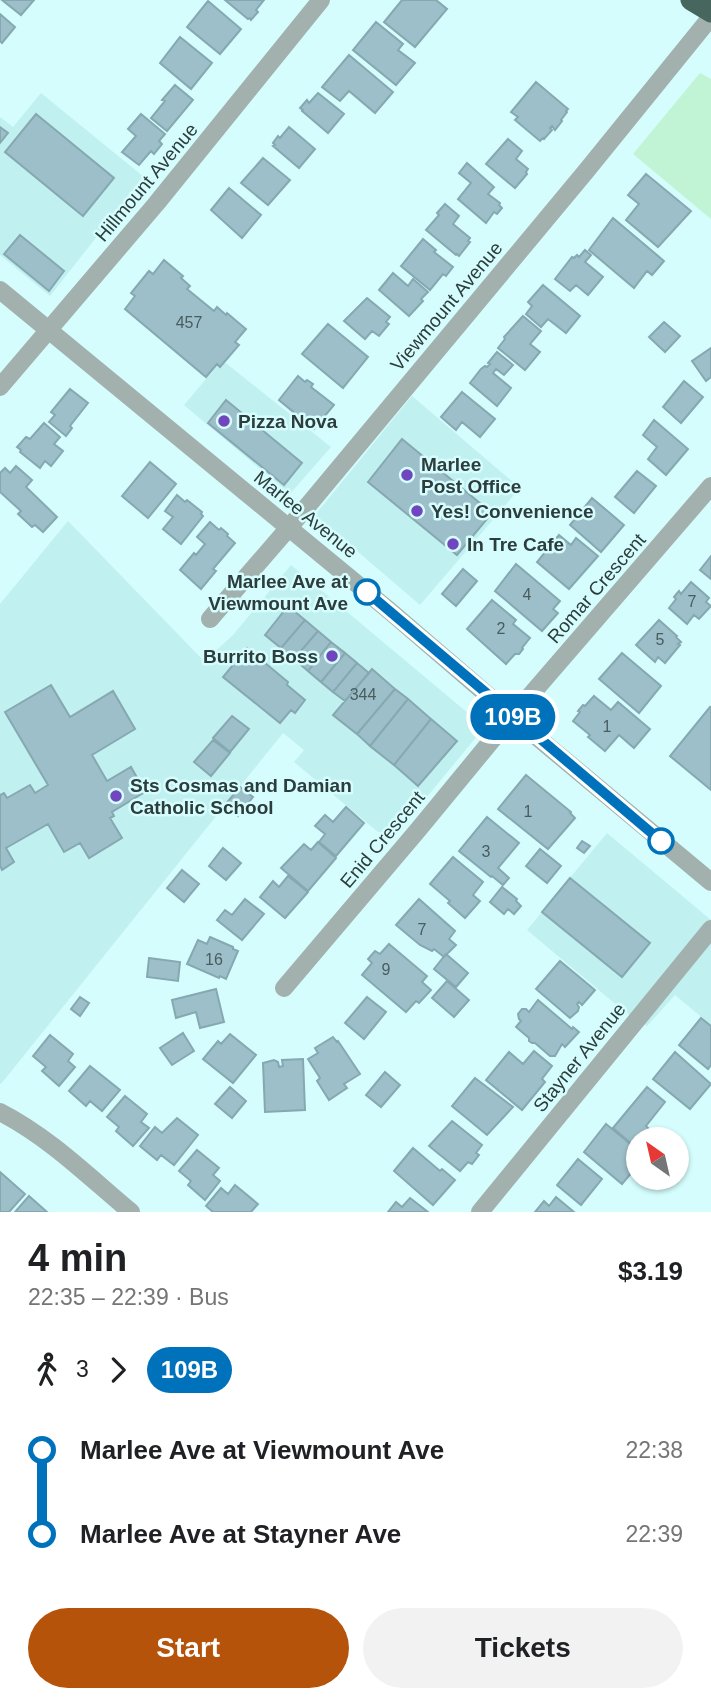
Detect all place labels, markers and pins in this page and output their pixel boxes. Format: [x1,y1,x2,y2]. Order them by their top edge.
place label: Pizza Nova [238,411,338,432]
marker: Pizza Nova [216,413,232,429]
place label: Marlee Post Office [421,454,521,497]
marker: Marlee Post Office [399,467,415,483]
place label: Yes! Convenience [431,501,594,522]
marker: Yes! Convenience [409,503,425,519]
place label: In Tre Cafe [467,534,564,555]
marker: In Tre Cafe [445,536,461,552]
place label: Marlee Ave at Viewmount Ave [208,571,349,614]
marker: Marlee Ave at Viewmount Ave [354,579,380,605]
place label: Burrito Boss [203,646,318,667]
marker: Burrito Boss [324,648,340,664]
place label: Sts Cosmas and Damian Catholic School [130,775,352,818]
marker: Sts Cosmas and Damian Catholic School [108,788,124,804]
unlabelled marker [648,828,674,854]

